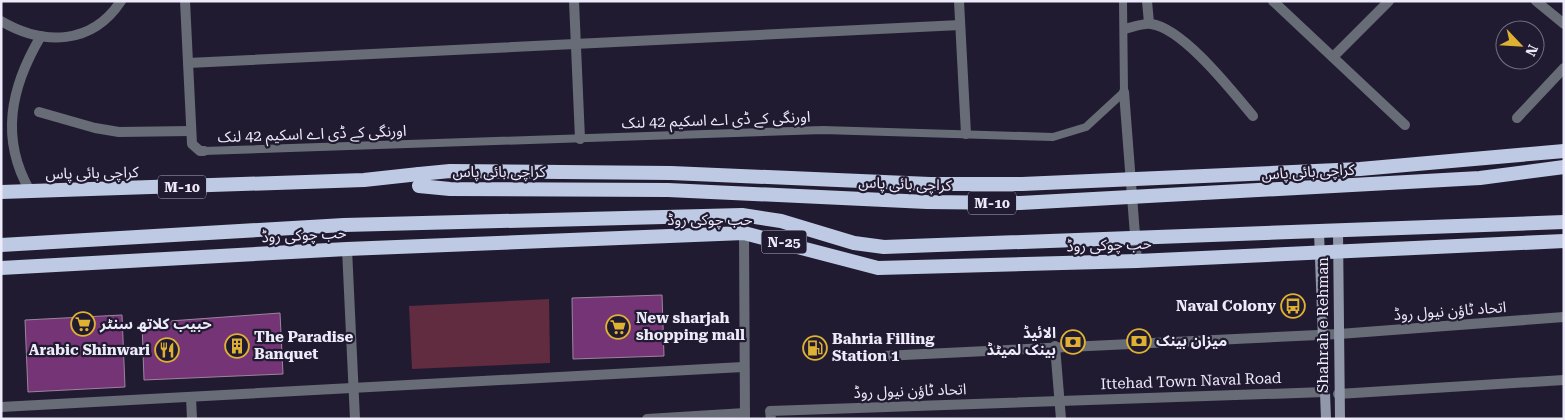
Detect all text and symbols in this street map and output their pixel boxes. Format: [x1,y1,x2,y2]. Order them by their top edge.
north arrow [1495,20,1545,70]
text: N [1522,42,1541,59]
street label: اورنگی کے ڈی اے اسکیم 42 لنک [621,108,811,134]
street label: اورنگی کے ڈی اے اسکیم 42 لنک [217,122,407,148]
street label: کراچی بائی پاس [1261,161,1356,185]
street label: کراچی بائی پاس [45,163,140,184]
street label: کراچی بائی پاس [452,163,546,182]
street label: کراچی بائی پاس [858,173,953,196]
road number: M-10 [158,176,206,198]
road number: M-10 [968,192,1016,214]
street label: حب چوکی روڈ [667,211,753,230]
street label: حب چوکی روڈ [261,224,347,247]
road number: N-25 [762,230,806,253]
street label: حب چوکی روڈ [1066,235,1152,257]
street label: Shahrah e Rehman [1314,257,1332,393]
bus stop icon: Naval Colony [1280,293,1306,319]
place label: Naval Colony [1176,297,1276,315]
street label: اتحاد ٹاؤن نیول روڈ [1393,298,1507,324]
place label: New sharjah shopping mall [636,309,745,344]
supermarket icon: حبیب کلاتھ سنٹر [70,311,96,337]
supermarket icon: New sharjah shopping mall [605,314,631,340]
place label: حبیب کلاتھ سنٹر [99,315,212,333]
place label: الائیڈ بینک لمیٹڈ [987,324,1056,359]
place label: The Paradise Banquet [254,328,354,363]
bank icon: میزان بینک [1126,328,1152,354]
bank icon: الائیڈ بینک لمیٹڈ [1060,329,1086,355]
place label: Bahria Filling Station 1 [832,330,935,365]
place label: میزان بینک [1156,332,1227,350]
building icon: The Paradise Banquet [224,333,250,359]
fuel station icon: Bahria Filling Station 1 [802,335,828,361]
restaurant icon: Arabic Shinwari [154,337,180,363]
place label: Arabic Shinwari [29,341,150,359]
street label: Ittehad Town Naval Road [1100,369,1282,393]
street label: اتحاد ٹاؤن نیول روڈ [853,380,967,402]

